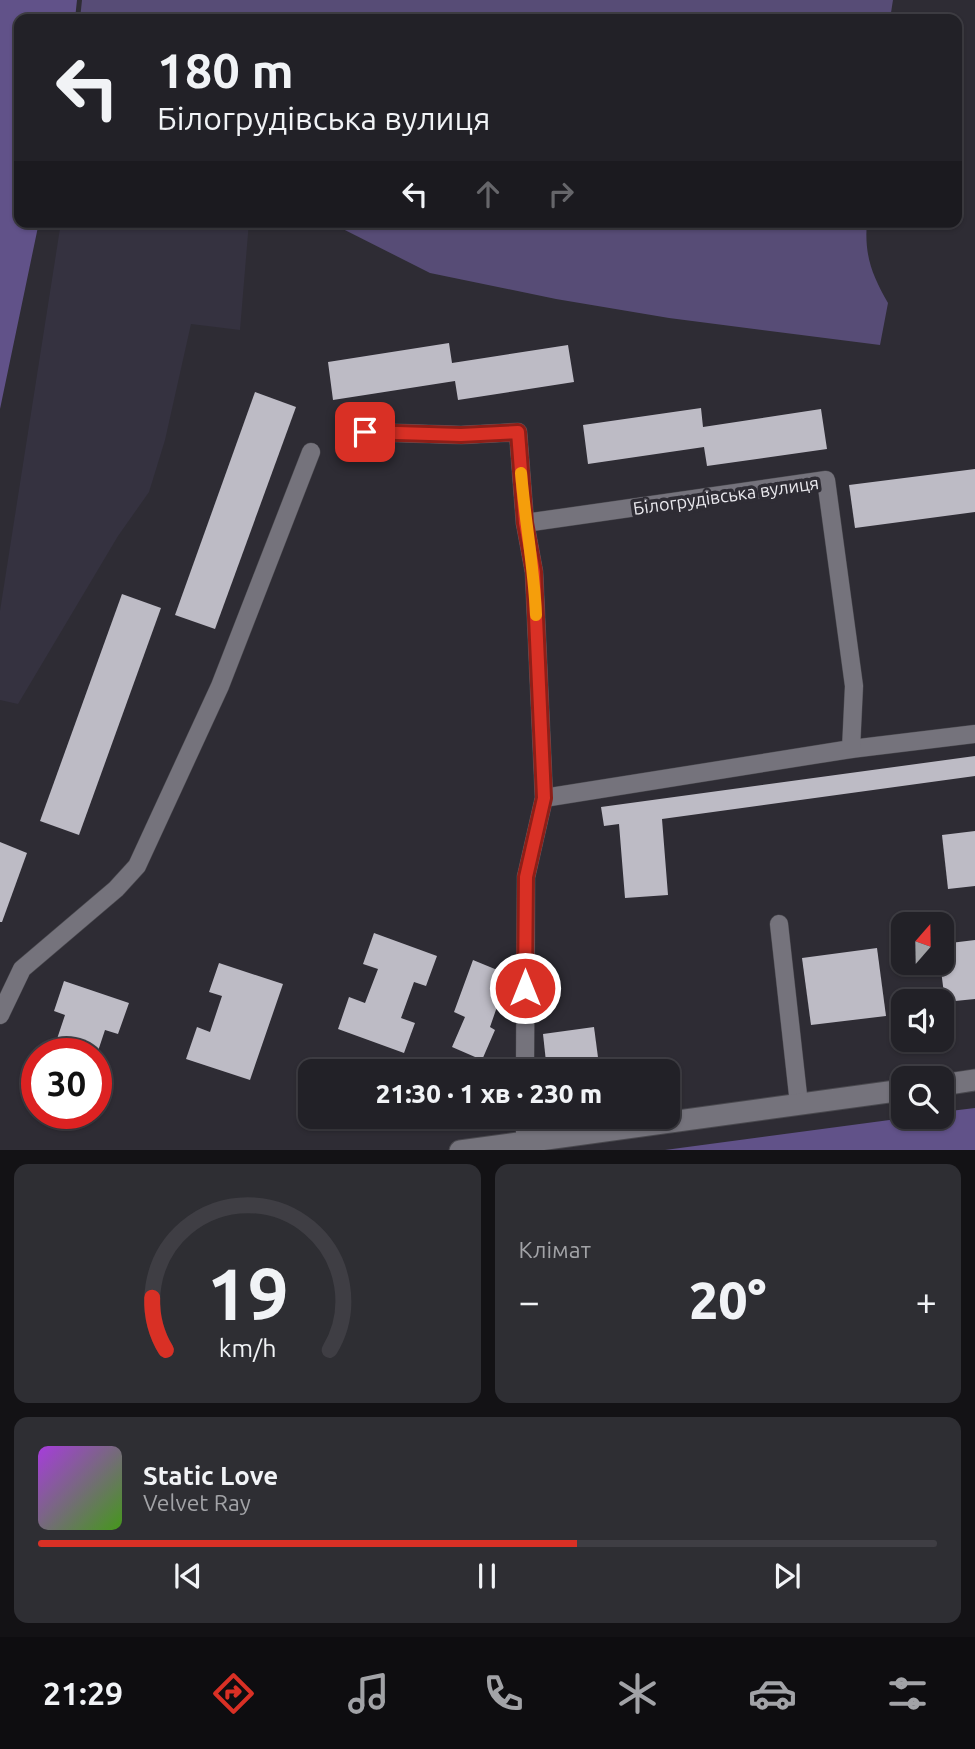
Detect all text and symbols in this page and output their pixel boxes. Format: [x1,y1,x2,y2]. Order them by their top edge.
icon: left [42,42,133,133]
text: 180 m [157,42,294,97]
text: Білогрудівська вулиця [157,100,490,136]
icon: left [396,175,434,213]
icon: ahead [469,175,507,213]
icon: right [542,175,580,213]
pin [335,402,395,462]
icon: arrive [346,413,384,451]
street label: Білогрудівська вулиця [632,472,820,518]
north arrow [891,912,954,975]
map controls [891,912,954,1129]
position arrow [488,951,562,1025]
button: sound [891,989,954,1052]
speed limit sign: 30 [21,1038,112,1129]
button: search [891,1066,954,1129]
text: 21:30 · 1 хв · 230 m [376,1079,602,1108]
text: Клімат [519,1237,591,1262]
text: 19 [206,1252,288,1334]
text: 20° [689,1271,767,1329]
text: − [519,1280,540,1322]
text: + [916,1280,937,1322]
text: km/h [218,1333,276,1361]
text: Static Love [143,1461,278,1490]
text: Velvet Ray [143,1490,251,1515]
icon: previous [169,1557,207,1595]
icon: pause [468,1557,506,1595]
icon: next [768,1557,806,1595]
icon: directions [209,1669,258,1718]
icon: music [344,1669,393,1718]
icon: phone [479,1669,528,1718]
icon: climate [613,1669,662,1718]
icon: car [748,1669,797,1718]
icon: filters [883,1669,932,1718]
text: 21:29 [43,1675,123,1711]

